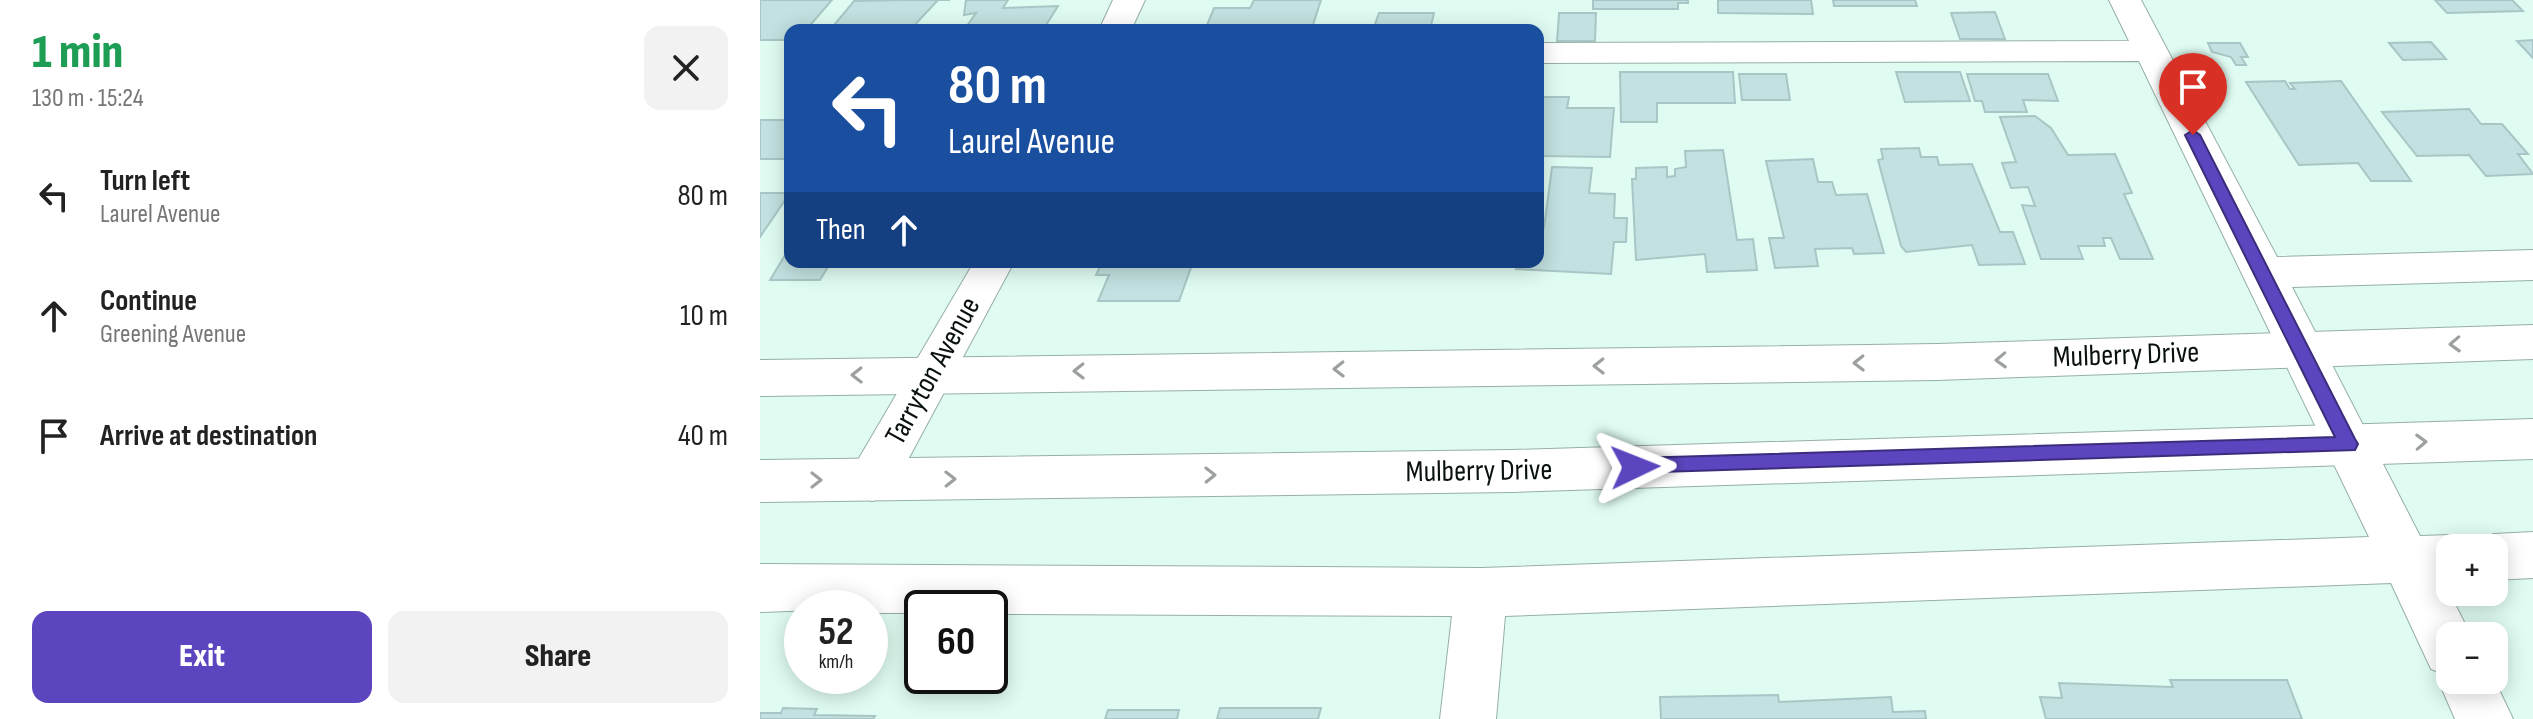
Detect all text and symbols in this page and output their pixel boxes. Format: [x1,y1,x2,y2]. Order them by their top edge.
text: 1 min [32,24,123,81]
button: close [644,26,728,110]
text: 80 m [948,53,1047,120]
pin [2159,53,2227,135]
icon: left [816,56,920,160]
icon: arrive [2171,65,2215,109]
text: 130 m · 15:24 [32,83,144,114]
text: Laurel Avenue [948,121,1115,164]
text: Turn left [100,163,190,199]
icon: left [32,174,76,218]
text: 80 m [677,178,728,214]
text: Laurel Avenue [100,199,221,230]
icon: ahead [882,208,926,252]
text: Then [816,212,866,248]
text: Continue [100,283,197,319]
street label: Tarryton Avenue [878,291,988,451]
icon: ahead [32,294,76,338]
text: 10 m [680,298,728,334]
text: Greening Avenue [100,319,246,350]
street label: Mulberry Drive [2052,334,2200,376]
one-way arrow [2448,336,2461,353]
one-way arrow [1994,352,2007,369]
one-way arrow [1852,354,1865,372]
one-way arrow [1592,357,1605,375]
one-way arrow [1332,360,1345,377]
one-way arrow [1072,362,1085,380]
one-way arrow [850,367,863,384]
icon: arrive [32,414,76,458]
text: Arrive at destination [100,418,317,454]
text: 40 m [678,418,728,454]
position arrow [1593,425,1677,509]
one-way arrow [2415,434,2428,451]
street label: Mulberry Drive [1405,452,1553,490]
one-way arrow [1204,466,1217,484]
one-way arrow [944,470,957,488]
one-way arrow [810,471,823,489]
map controls [2436,534,2508,694]
button: + [2436,534,2508,606]
speed limit sign: 60 [904,590,1008,694]
text: 52 [818,608,854,656]
button: Exit [32,611,372,703]
button: Share [388,611,728,703]
button: − [2436,622,2508,694]
text: km/h [819,650,853,674]

